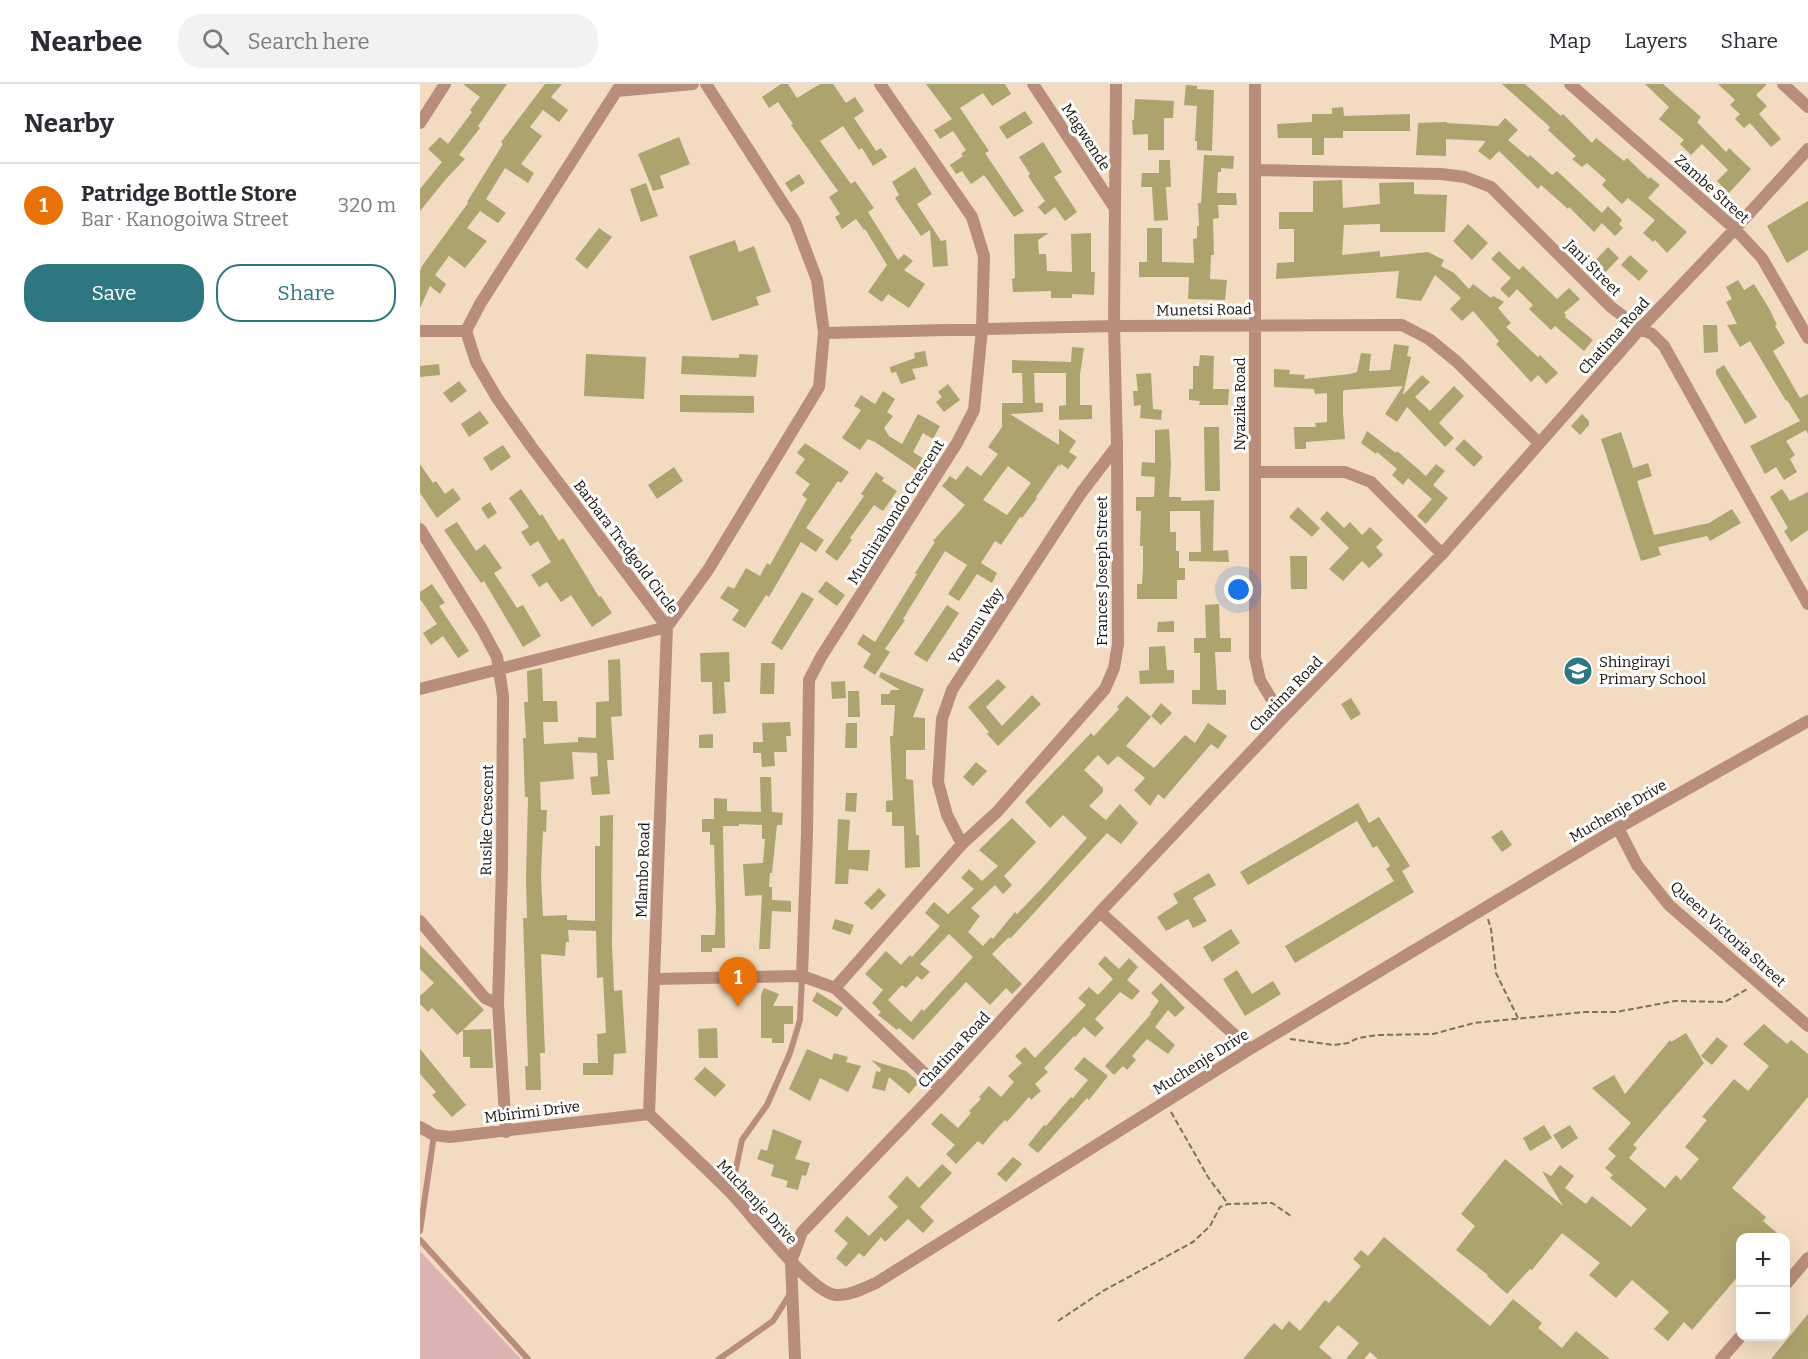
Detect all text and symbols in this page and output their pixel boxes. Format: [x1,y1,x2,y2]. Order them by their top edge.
search box [178,14,598,68]
text: Nearbee [30,25,142,58]
icon: search [199,25,232,58]
text: Search here [247,28,370,55]
text: Map [1549,28,1591,54]
text: Layers [1624,28,1688,54]
text: Share [1721,28,1778,54]
street label: Magwende [1058,100,1114,174]
text: Nearby [24,108,114,139]
street label: Zambe Street [1671,151,1753,228]
text: Patridge Bottle Store [81,180,297,207]
text: 1 [39,193,48,217]
text: 320 m [338,193,396,217]
text: Bar · Kanogoiwa Street [81,207,289,231]
street label: Jani Street [1560,235,1625,300]
button: Save [24,264,204,322]
button: Share [216,264,396,322]
street label: Chatima Road [1575,294,1653,378]
street label: Munetsi Road [1156,300,1252,320]
street label: Nyazika Road [1231,357,1249,451]
street label: Muchirahondo Crescent [844,436,948,588]
street label: Barbara Tredgold Circle [570,477,682,617]
street label: Frances Joseph Street [1093,495,1111,646]
your location [1224,575,1253,604]
street label: Yotamu Way [945,585,1007,667]
street label: Chatima Road [1246,653,1326,735]
place label: Shingirayi Primary School [1599,653,1706,688]
school or university icon: Shingirayi Primary School [1562,655,1594,687]
street label: Rusike Crescent [477,764,497,876]
street label: Muchenje Drive [1566,776,1670,846]
street label: Mlambo Road [632,822,654,918]
street label: Queen Victoria Street [1667,877,1790,991]
pin: 1 [718,958,758,1007]
street label: Chatima Road [914,1008,994,1092]
street label: Muchenje Drive [1150,1025,1252,1099]
street label: Mbirimi Drive [483,1097,581,1127]
street label: Muchenje Drive [713,1156,801,1248]
map controls [1736,1233,1790,1341]
button: + [1736,1233,1790,1287]
button: − [1736,1287,1790,1341]

